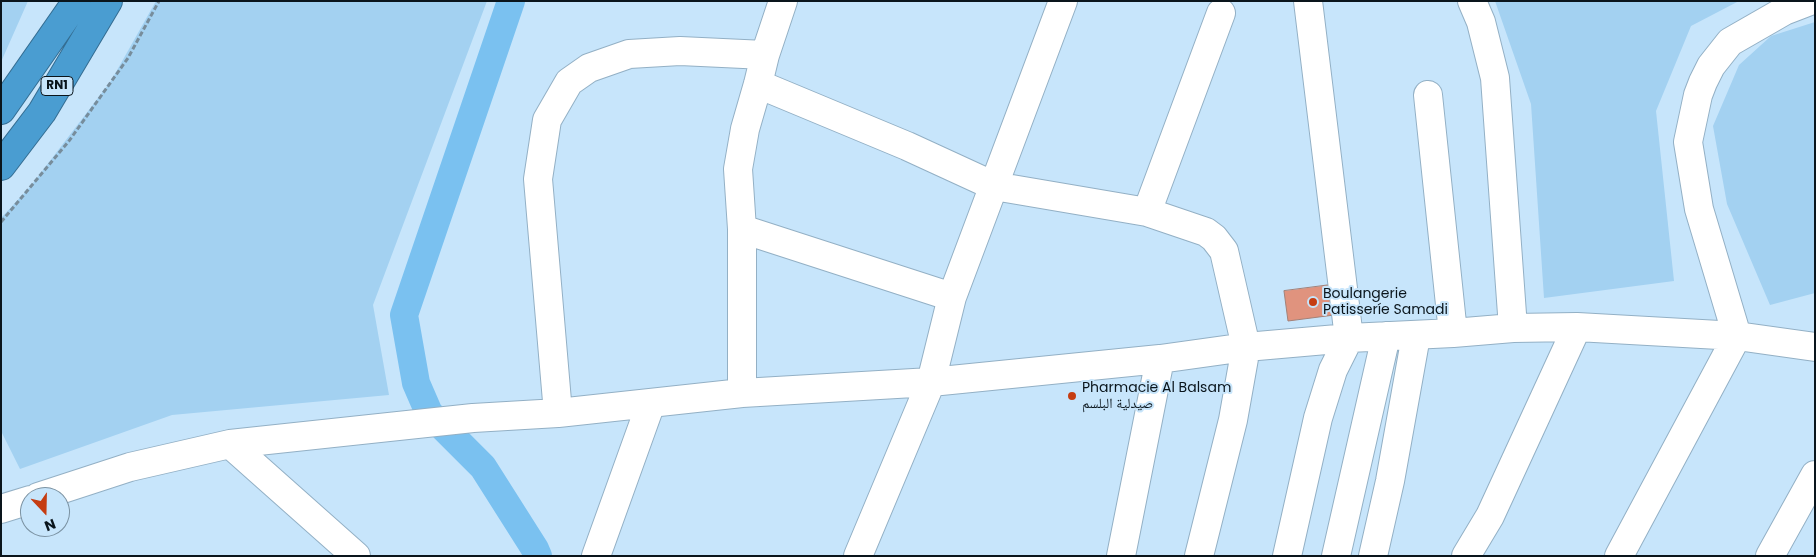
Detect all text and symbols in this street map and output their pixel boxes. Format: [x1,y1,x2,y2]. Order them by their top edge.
road number: RN1 [41,76,73,95]
place label: Boulangerie Patisseríe Samadi [1323,286,1448,318]
marker: Boulangerie Patisseríe Samadi [1307,296,1319,308]
place label: Pharmacie Al Balsam صيدلية البلسم [1082,380,1231,412]
marker: Pharmacie Al Balsam صيدلية البلسم [1066,390,1078,402]
north arrow [20,487,70,537]
text: N [42,514,59,536]

